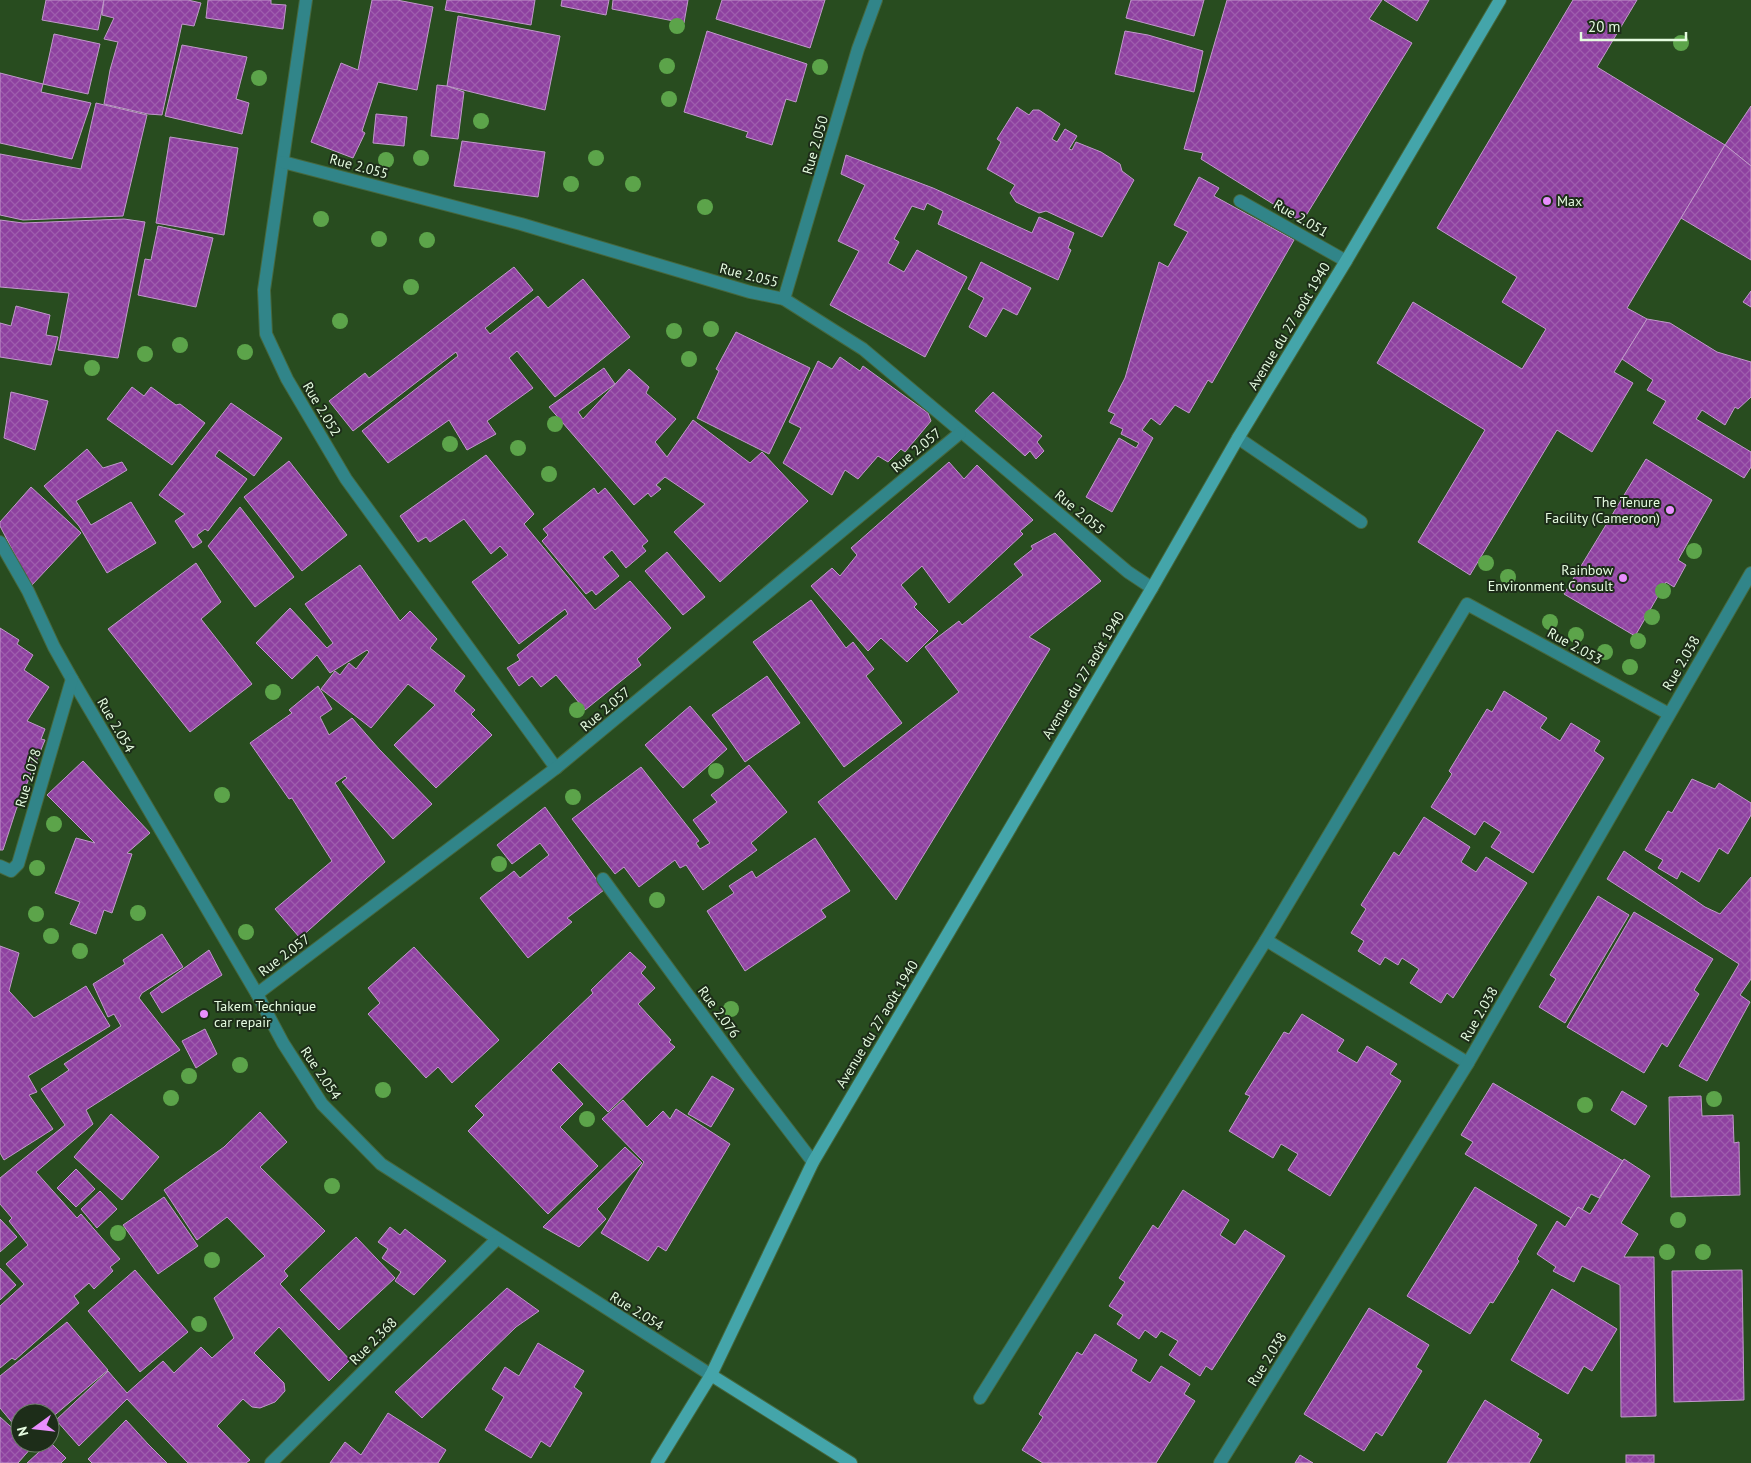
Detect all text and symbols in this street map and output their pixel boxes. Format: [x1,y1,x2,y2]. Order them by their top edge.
scale bar [1581,10,1686,42]
text: 20 m [1588,17,1621,36]
street label: Rue 2.050 [798,113,832,176]
street label: Rue 2.055 [328,150,390,182]
place label: Max [1557,192,1582,210]
street label: Rue 2.051 [1270,195,1332,241]
marker: Max [1541,195,1553,207]
street label: Rue 2.055 [718,259,780,291]
street label: Avenue du 27 août 1940 [1244,259,1334,393]
street label: Rue 2.052 [299,379,345,439]
street label: Rue 2.057 [887,424,945,476]
street label: Rue 2.055 [1051,486,1109,538]
place label: The Tenure Facility (Cameroon) [1545,493,1660,527]
marker: The Tenure Facility (Cameroon) [1664,504,1676,516]
place label: Rainbow Environment Consult [1488,561,1614,595]
marker: Rainbow Environment Consult [1617,572,1629,584]
street label: Avenue du 27 août 1940 [1038,608,1128,742]
street label: Rue 2.053 [1544,624,1606,668]
street label: Rue 2.038 [1658,632,1704,694]
street label: Rue 2.057 [576,683,634,735]
street label: Rue 2.054 [93,694,139,756]
street label: Rue 2.078 [11,747,45,809]
street label: Rue 2.057 [255,930,313,980]
street label: Avenue du 27 août 1940 [832,957,922,1091]
street label: Rue 2.076 [694,982,744,1042]
street label: Rue 2.038 [1456,983,1502,1045]
place label: Takem Technique car repair [214,997,316,1031]
marker: Takem Technique car repair [198,1008,210,1020]
street label: Rue 2.054 [297,1043,345,1103]
street label: Rue 2.054 [607,1287,668,1335]
street label: Rue 2.368 [345,1313,401,1369]
street label: Rue 2.038 [1243,1329,1291,1389]
north arrow [10,1403,60,1453]
text: N [13,1425,32,1438]

